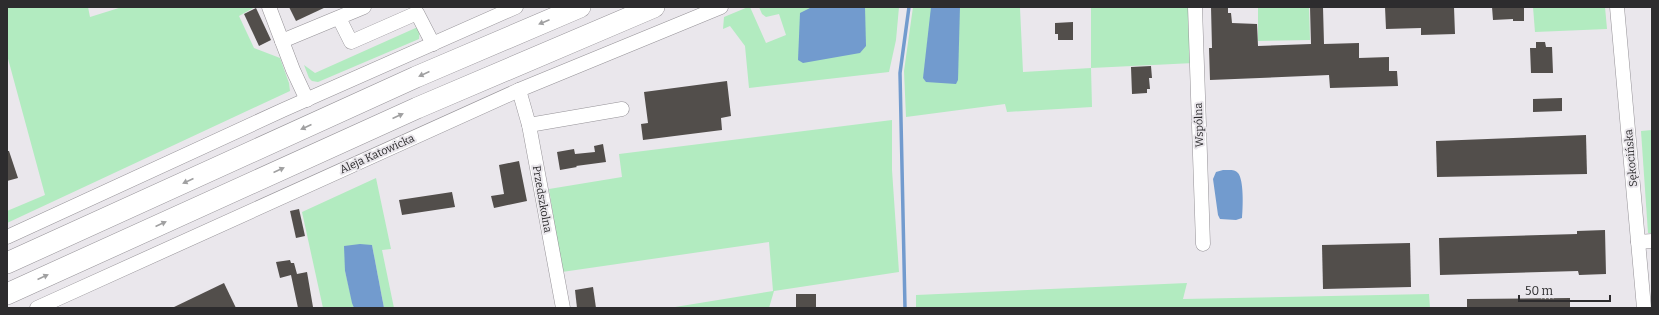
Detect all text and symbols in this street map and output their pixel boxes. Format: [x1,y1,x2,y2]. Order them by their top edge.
one-way arrow [538,19,549,25]
one-way arrow [419,71,430,77]
street label: Wspólna [1192,102,1206,148]
one-way arrow [392,113,404,119]
one-way arrow [300,124,312,130]
street label: Sękocińska [1622,129,1640,187]
street label: Aleja Katowicka [338,132,416,176]
street label: Przedszkolna [530,164,554,234]
one-way arrow [274,167,285,173]
one-way arrow [182,178,193,184]
one-way arrow [155,221,166,227]
one-way arrow [37,274,49,280]
scale bar [1519,277,1610,303]
text: 50 m [1525,284,1554,298]

